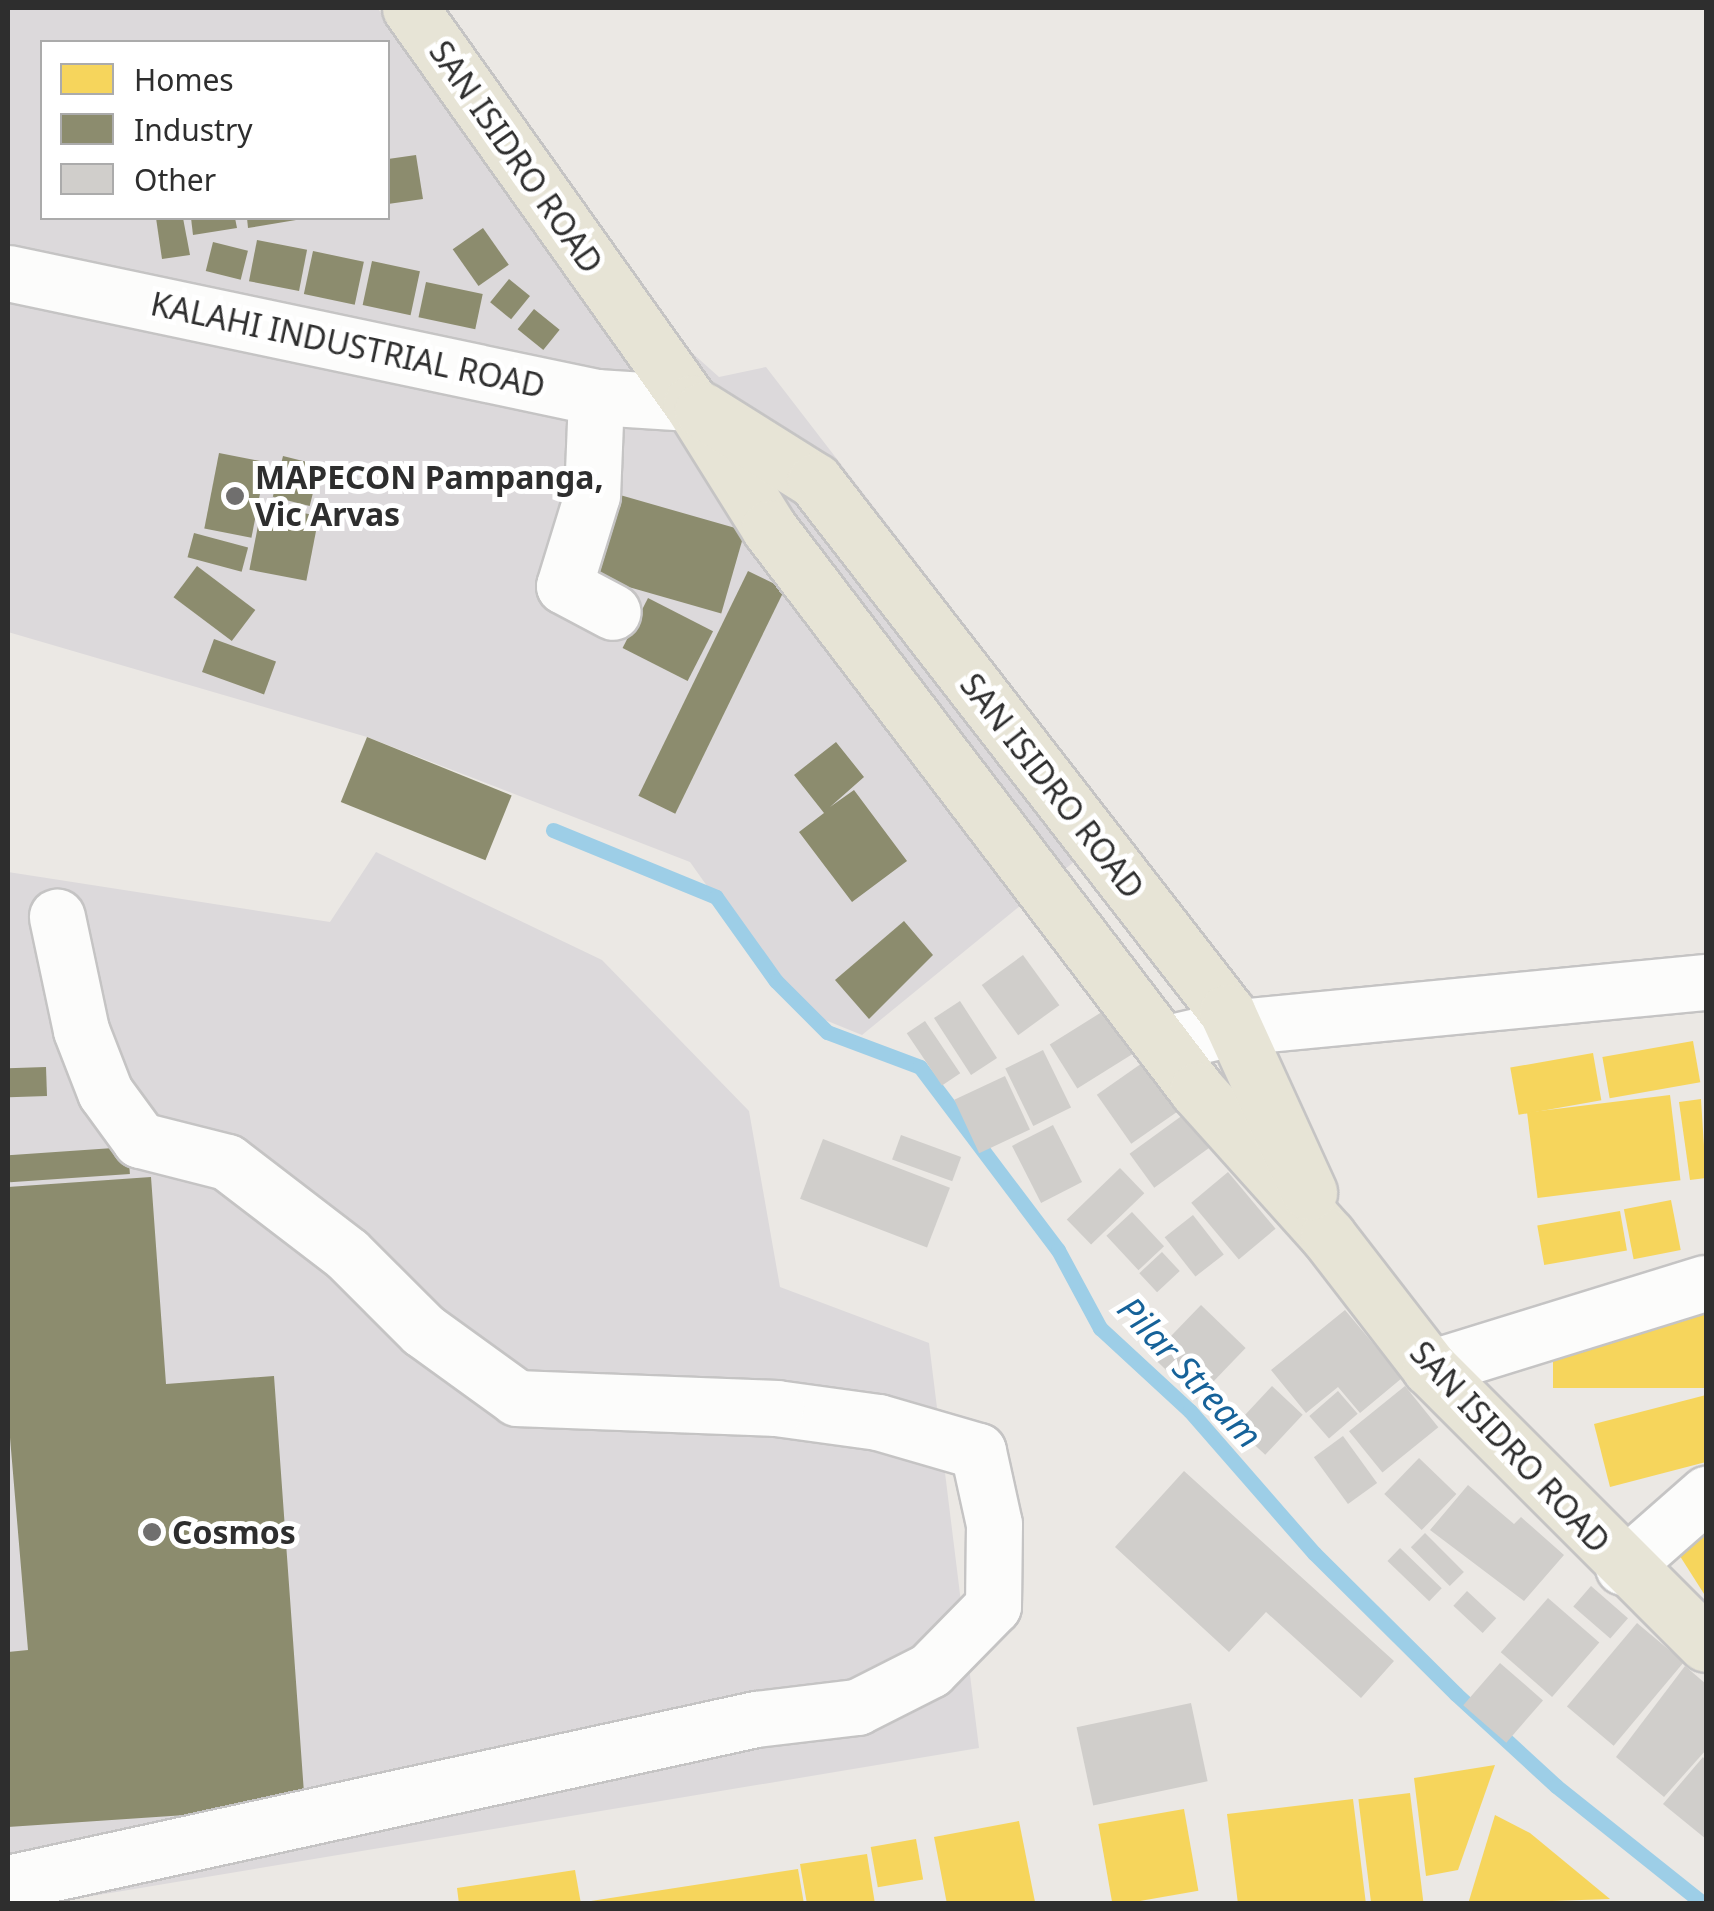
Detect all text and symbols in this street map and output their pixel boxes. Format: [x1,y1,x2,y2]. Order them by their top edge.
street label: SAN ISIDRO ROAD [422,34,610,280]
legend [40,40,390,220]
text: Homes [134,59,234,100]
text: Industry [134,109,253,150]
text: Other [134,159,216,200]
street label: KALAHI INDUSTRIAL ROAD [147,284,549,406]
place label: MAPECON Pampanga, Vic Arvas [255,459,604,534]
marker: MAPECON Pampanga, Vic Arvas [224,485,246,507]
street label: SAN ISIDRO ROAD [952,666,1152,906]
water label: Pilar Stream [1109,1288,1271,1456]
street label: SAN ISIDRO ROAD [1402,1334,1618,1560]
place label: Cosmos [172,1513,296,1551]
marker: Cosmos [141,1521,163,1543]

